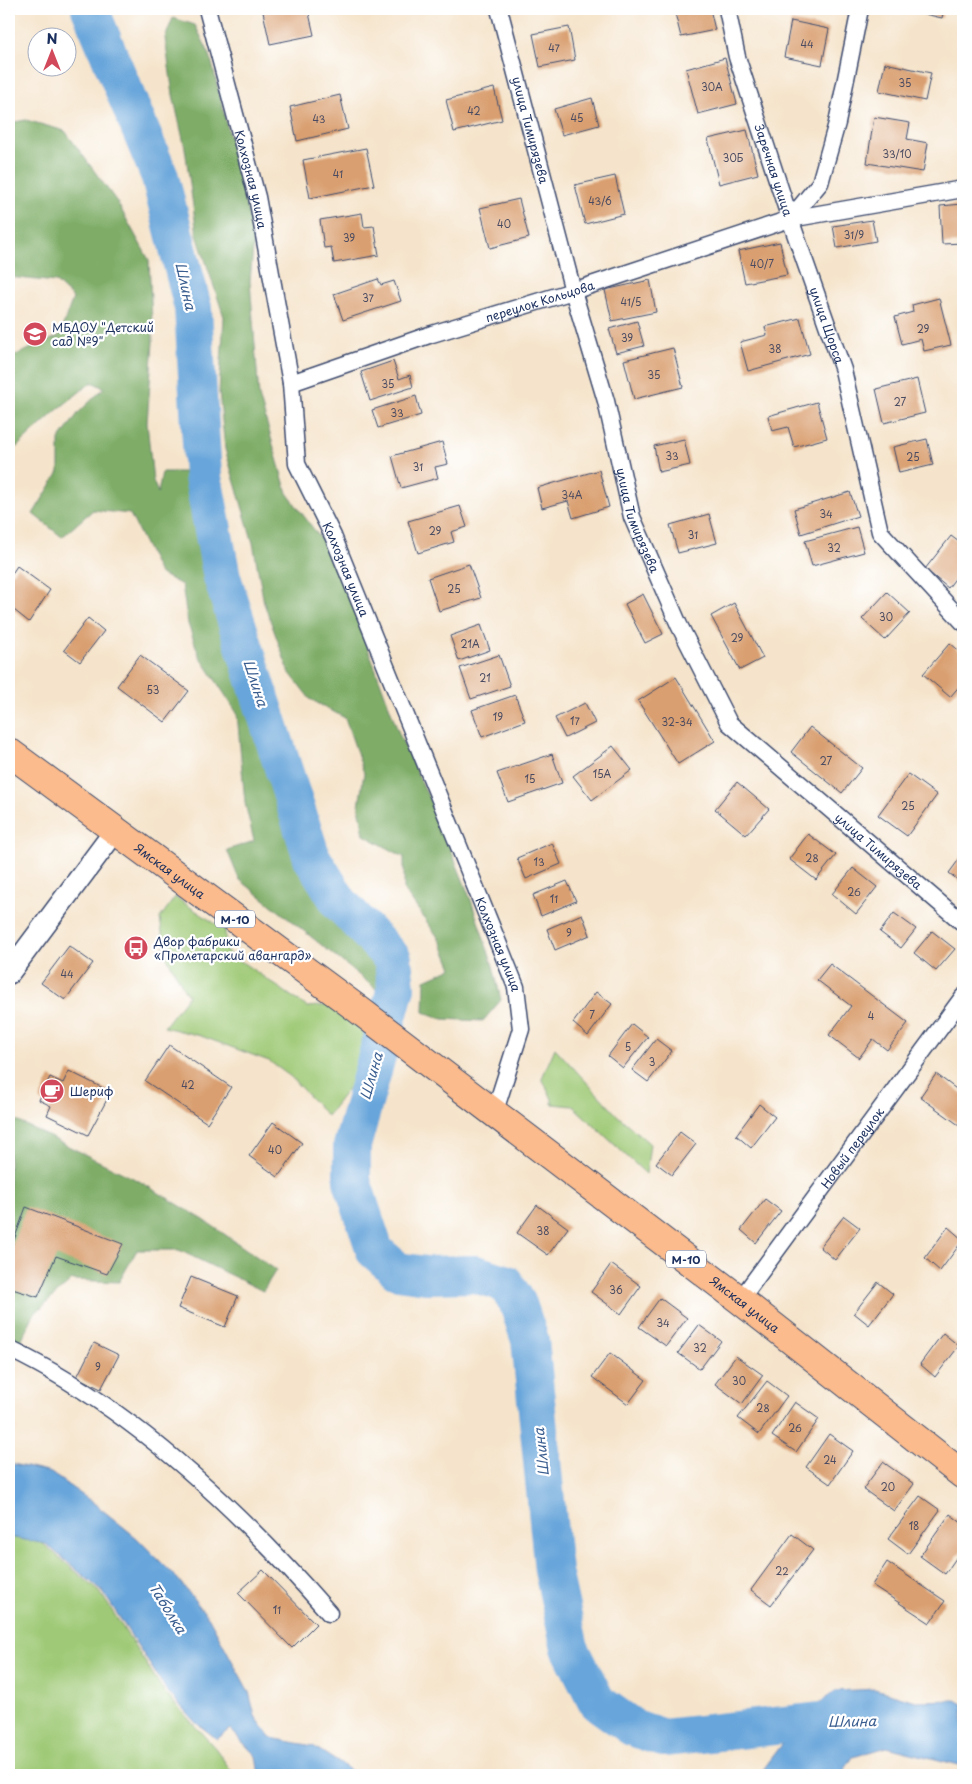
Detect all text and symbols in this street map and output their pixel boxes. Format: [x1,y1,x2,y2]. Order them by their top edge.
north arrow [28,28,78,78]
text: N [46,28,58,49]
house number: 44 [800,36,814,51]
house number: 47 [548,40,561,55]
street label: улица Тимирязева [508,74,554,186]
house number: 35 [899,75,911,90]
house number: 30А [701,79,723,94]
house number: 42 [467,103,481,118]
house number: 45 [571,110,583,125]
house number: 43 [313,111,326,126]
street label: Заречная улица [751,122,798,219]
street label: Колхозная улица [231,128,272,230]
house number: 33/10 [882,146,912,161]
house number: 30Б [723,150,744,165]
house number: 41 [333,166,343,181]
house number: 43/6 [588,193,612,208]
house number: 40 [497,216,511,231]
house number: 31/9 [844,227,864,242]
house number: 39 [343,230,355,245]
house number: 40/7 [750,256,774,271]
water label: Шлина [170,260,202,313]
street label: переулок Кольцова [483,275,597,326]
street label: улица Щорса [805,284,849,366]
house number: 37 [362,290,375,305]
house number: 41/5 [620,294,642,309]
place label: МБДОУ "Детский сад №9" [52,318,154,350]
school or university icon: МБДОУ "Детский сад №9" [22,321,48,347]
house number: 29 [917,321,930,336]
house number: 39 [621,330,633,345]
house number: 38 [769,341,781,356]
house number: 35 [648,367,660,382]
house number: 35 [382,376,394,391]
house number: 27 [894,394,907,409]
house number: 33 [390,405,404,420]
house number: 33 [665,448,679,463]
house number: 25 [906,449,920,464]
house number: 31 [413,459,423,474]
street label: улица Тимирязева [612,466,664,576]
house number: 34А [562,487,583,502]
house number: 34 [819,506,833,521]
street label: Колхозная улица [318,519,374,620]
house number: 29 [429,523,442,538]
house number: 31 [688,527,698,542]
house number: 32 [827,540,841,555]
house number: 25 [447,581,461,596]
house number: 30 [879,609,893,624]
house number: 29 [731,630,744,645]
house number: 21А [460,636,480,651]
water label: Шлина [239,657,274,710]
house number: 21 [479,670,491,685]
house number: 53 [147,682,159,697]
house number: 19 [493,709,503,724]
house number: 17 [570,713,581,728]
house number: 32-34 [661,714,693,729]
house number: 27 [820,753,833,768]
house number: 15А [593,766,612,781]
house number: 15 [525,771,535,786]
house number: 25 [901,798,915,813]
street label: улица Тимирязева [831,808,927,894]
street label: Ямская улица [131,839,209,903]
house number: 28 [805,850,819,865]
house number: 13 [533,854,545,869]
house number: 26 [847,884,861,899]
house number: 11 [550,891,558,906]
street label: Колхозная улица [471,894,526,993]
road number: М-10 [215,911,255,928]
house number: 9 [566,925,572,940]
place label: Двор фабрики «Пролетарский авангард» [153,932,312,964]
bus stop icon: Двор фабрики «Пролетарский авангард» [123,935,149,961]
house number: 44 [60,966,74,981]
house number: 7 [589,1007,595,1022]
house number: 4 [868,1008,875,1023]
house number: 5 [625,1039,631,1054]
water label: Шлина [354,1049,388,1102]
house number: 3 [649,1054,655,1069]
house number: 42 [181,1077,195,1092]
cafe icon: Шериф [39,1078,65,1104]
place label: Шериф [70,1082,114,1100]
street label: Новый переулок [816,1103,888,1192]
house number: 40 [268,1142,282,1157]
house number: 38 [537,1223,549,1238]
road number: М-10 [666,1250,706,1268]
street label: Ямская улица [706,1271,784,1337]
house number: 36 [609,1282,623,1297]
house number: 34 [656,1315,670,1330]
house number: 32 [693,1340,707,1355]
house number: 9 [95,1359,101,1374]
house number: 30 [732,1373,746,1388]
house number: 28 [756,1400,770,1415]
house number: 26 [788,1420,802,1435]
water label: Шлина [528,1426,554,1477]
house number: 24 [823,1452,837,1467]
house number: 20 [881,1479,895,1494]
house number: 18 [909,1518,919,1533]
house number: 22 [775,1563,789,1578]
water label: Таболка [144,1579,193,1639]
house number: 11 [273,1602,281,1617]
water label: Шлина [828,1710,877,1732]

